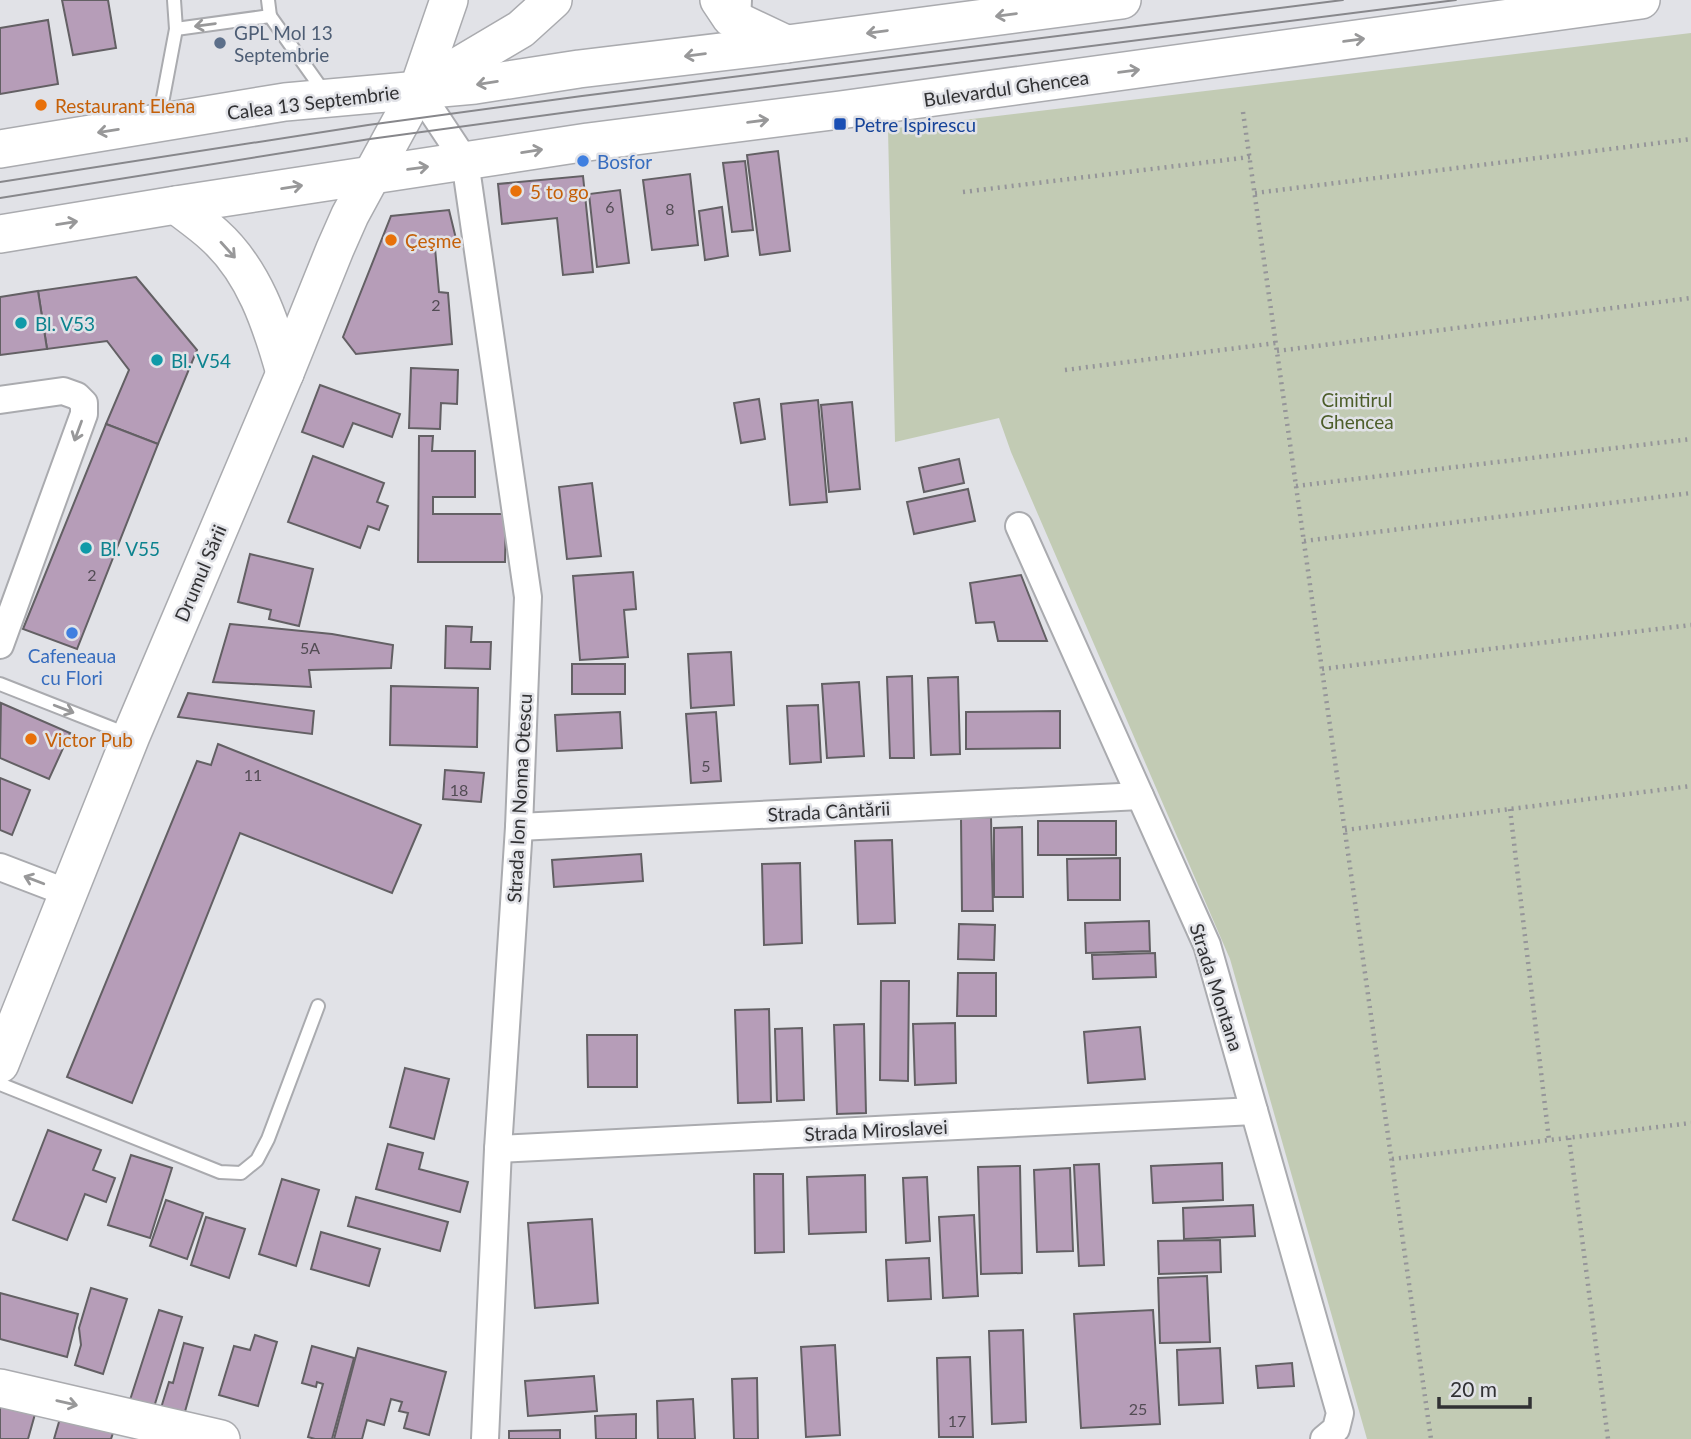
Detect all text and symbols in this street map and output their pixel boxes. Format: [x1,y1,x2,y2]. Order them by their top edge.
one-way arrow [995,9,1018,22]
one-way arrow [194,19,217,32]
place label: GPL Mol 13 Septembrie [234,21,333,66]
one-way arrow [866,26,888,39]
one-way arrow [1342,33,1365,46]
marker: GPL Mol 13 Septembrie [212,35,228,51]
one-way arrow [684,49,707,62]
one-way arrow [1117,64,1140,77]
street label: Bulevardul Ghencea [922,65,1090,111]
one-way arrow [476,77,499,90]
street label: Calea 13 Septembrie [226,80,400,124]
place label: Restaurant Elena [55,94,195,117]
marker: Restaurant Elena [33,97,49,113]
place label: Petre Ispirescu [854,113,976,136]
one-way arrow [746,114,768,127]
marker: Petre Ispirescu [832,116,848,132]
one-way arrow [97,125,120,138]
one-way arrow [520,144,543,157]
place label: Bosfor [597,150,652,173]
marker: Bosfor [575,153,591,169]
one-way arrow [406,162,429,175]
place label: 5 to go [530,180,589,203]
one-way arrow [280,181,303,194]
marker: 5 to go [508,183,524,199]
house number: 6 [605,197,615,216]
house number: 8 [665,199,675,218]
one-way arrow [55,216,78,229]
place label: Çeşme [405,229,461,252]
marker: Çeşme [383,232,399,248]
one-way arrow [219,240,235,258]
house number: 2 [431,295,441,314]
place label: Bl. V53 [35,312,95,335]
marker: Bl. V53 [13,315,29,331]
place label: Bl. V54 [171,349,231,372]
marker: Bl. V54 [149,352,165,368]
park label: Cimitirul Ghencea [1320,388,1394,433]
one-way arrow [70,419,83,441]
street label: Drumul Sării [169,521,231,625]
place label: Bl. V55 [100,537,160,560]
marker: Bl. V55 [78,540,94,556]
house number: 2 [87,565,97,584]
marker: Cafeneaua cu Flori [64,625,80,641]
house number: 5A [300,638,320,657]
place label: Cafeneaua cu Flori [28,644,116,689]
street label: Strada Ion Nonna Otescu [502,693,536,903]
one-way arrow [52,704,74,717]
place label: Victor Pub [45,728,133,751]
marker: Victor Pub [23,731,39,747]
house number: 5 [701,756,711,775]
house number: 11 [244,765,262,784]
house number: 18 [450,780,468,799]
street label: Strada Cântării [767,796,891,826]
one-way arrow [24,873,45,885]
street label: Strada Montana [1186,920,1248,1054]
street label: Strada Miroslavei [804,1115,948,1145]
scale bar [1439,1366,1530,1410]
text: 20 m [1450,1376,1497,1401]
one-way arrow [55,1398,77,1411]
house number: 25 [1129,1399,1147,1418]
house number: 17 [948,1411,966,1430]

